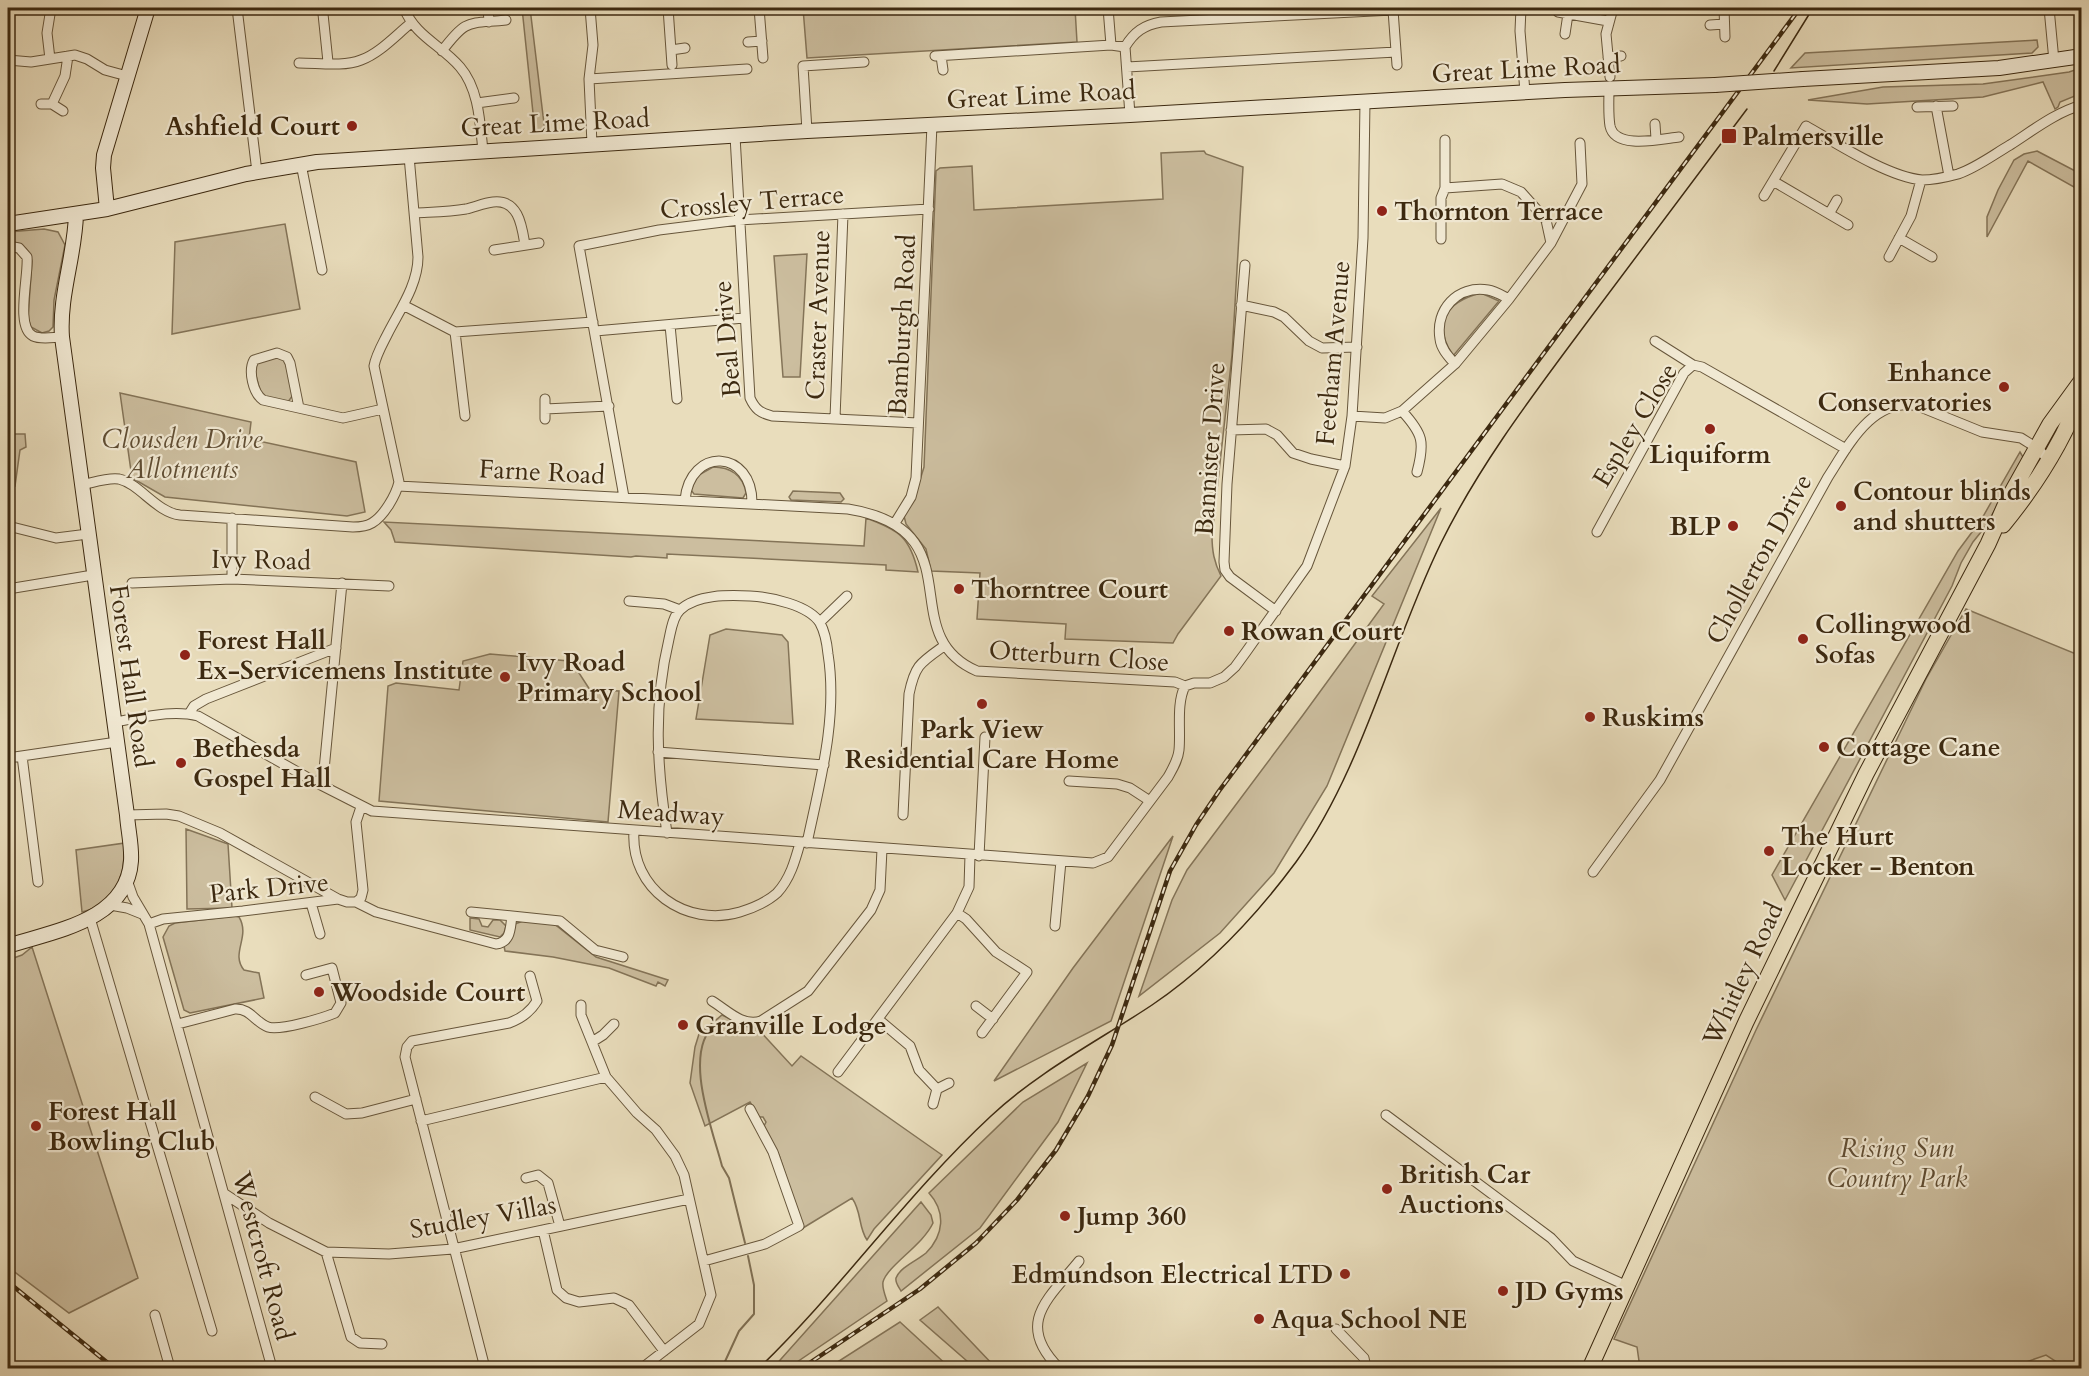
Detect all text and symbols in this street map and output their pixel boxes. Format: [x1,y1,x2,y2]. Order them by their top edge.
street label: Great Lime Road [1431,47,1622,91]
street label: Great Lime Road [946,73,1137,117]
street label: Great Lime Road [460,101,651,145]
place label: Ashfield Court [165,109,340,144]
marker: Ashfield Court [345,119,359,133]
place label: Palmersville [1742,119,1884,154]
marker: Palmersville [1720,127,1738,145]
street label: Crossley Terrace [658,177,846,227]
place label: Thornton Terrace [1394,194,1604,229]
marker: Thornton Terrace [1375,204,1389,218]
street label: Craster Avenue [798,229,838,401]
street label: Bamburgh Road [880,233,924,417]
street label: Feetham Avenue [1307,259,1359,447]
street label: Beal Drive [704,279,750,399]
place label: Enhance Conservatories [1817,355,1992,420]
street label: Espley Close [1584,357,1686,493]
street label: Bannister Drive [1186,361,1234,537]
marker: Enhance Conservatories [1997,380,2011,394]
park label: Clousden Drive Allotments [102,422,263,487]
marker: Liquiform [1703,422,1717,436]
place label: Liquiform [1649,437,1771,472]
street label: Farne Road [478,451,606,493]
street label: Chollerton Drive [1698,468,1820,650]
place label: Contour blinds and shutters [1853,474,2031,539]
marker: Contour blinds and shutters [1834,499,1848,513]
place label: BLP [1669,509,1721,544]
marker: BLP [1726,519,1740,533]
street label: Ivy Road [211,542,311,578]
place label: Thorntree Court [971,572,1168,607]
street label: Forest Hall Road [101,582,161,770]
marker: Thorntree Court [952,582,966,596]
place label: Collingwood Sofas [1815,607,1972,672]
place label: Rowan Court [1241,614,1402,649]
place label: Forest Hall Ex-Servicemens Institute [197,623,493,688]
marker: Rowan Court [1222,624,1236,638]
street label: Otterburn Close [988,632,1170,680]
marker: Collingwood Sofas [1796,632,1810,646]
place label: Ivy Road Primary School [517,645,702,710]
marker: Forest Hall Ex-Servicemens Institute [178,648,192,662]
marker: Ivy Road Primary School [498,670,512,684]
marker: Park View Residential Care Home [975,697,989,711]
place label: Ruskims [1602,700,1704,735]
marker: Ruskims [1583,710,1597,724]
place label: Park View Residential Care Home [845,712,1119,777]
place label: Cottage Cane [1836,730,2001,765]
place label: Bethesda Gospel Hall [193,731,332,796]
marker: Cottage Cane [1817,740,1831,754]
marker: Bethesda Gospel Hall [174,756,188,770]
street label: Meadway [616,792,726,834]
place label: The Hurt Locker - Benton [1781,819,1975,884]
marker: The Hurt Locker - Benton [1762,844,1776,858]
street label: Park Drive [208,864,330,912]
street label: Whitley Road [1694,896,1792,1052]
place label: Woodside Court [330,975,525,1010]
marker: Woodside Court [312,985,326,999]
place label: Granville Lodge [695,1008,887,1043]
marker: Granville Lodge [676,1018,690,1032]
place label: Forest Hall Bowling Club [48,1094,215,1159]
marker: Forest Hall Bowling Club [29,1119,43,1133]
park label: Rising Sun Country Park [1827,1131,1967,1196]
place label: British Car Auctions [1399,1157,1531,1222]
street label: Westcroft Road [223,1167,302,1344]
marker: British Car Auctions [1380,1182,1394,1196]
street label: Studley Villas [407,1187,559,1247]
place label: Jump 360 [1073,1199,1186,1234]
marker: Jump 360 [1058,1209,1072,1223]
place label: Edmundson Electrical LTD [1011,1257,1333,1292]
marker: Edmundson Electrical LTD [1338,1267,1352,1281]
place label: JD Gyms [1511,1274,1624,1309]
marker: JD Gyms [1496,1284,1510,1298]
place label: Aqua School NE [1271,1302,1467,1337]
marker: Aqua School NE [1252,1312,1266,1326]

